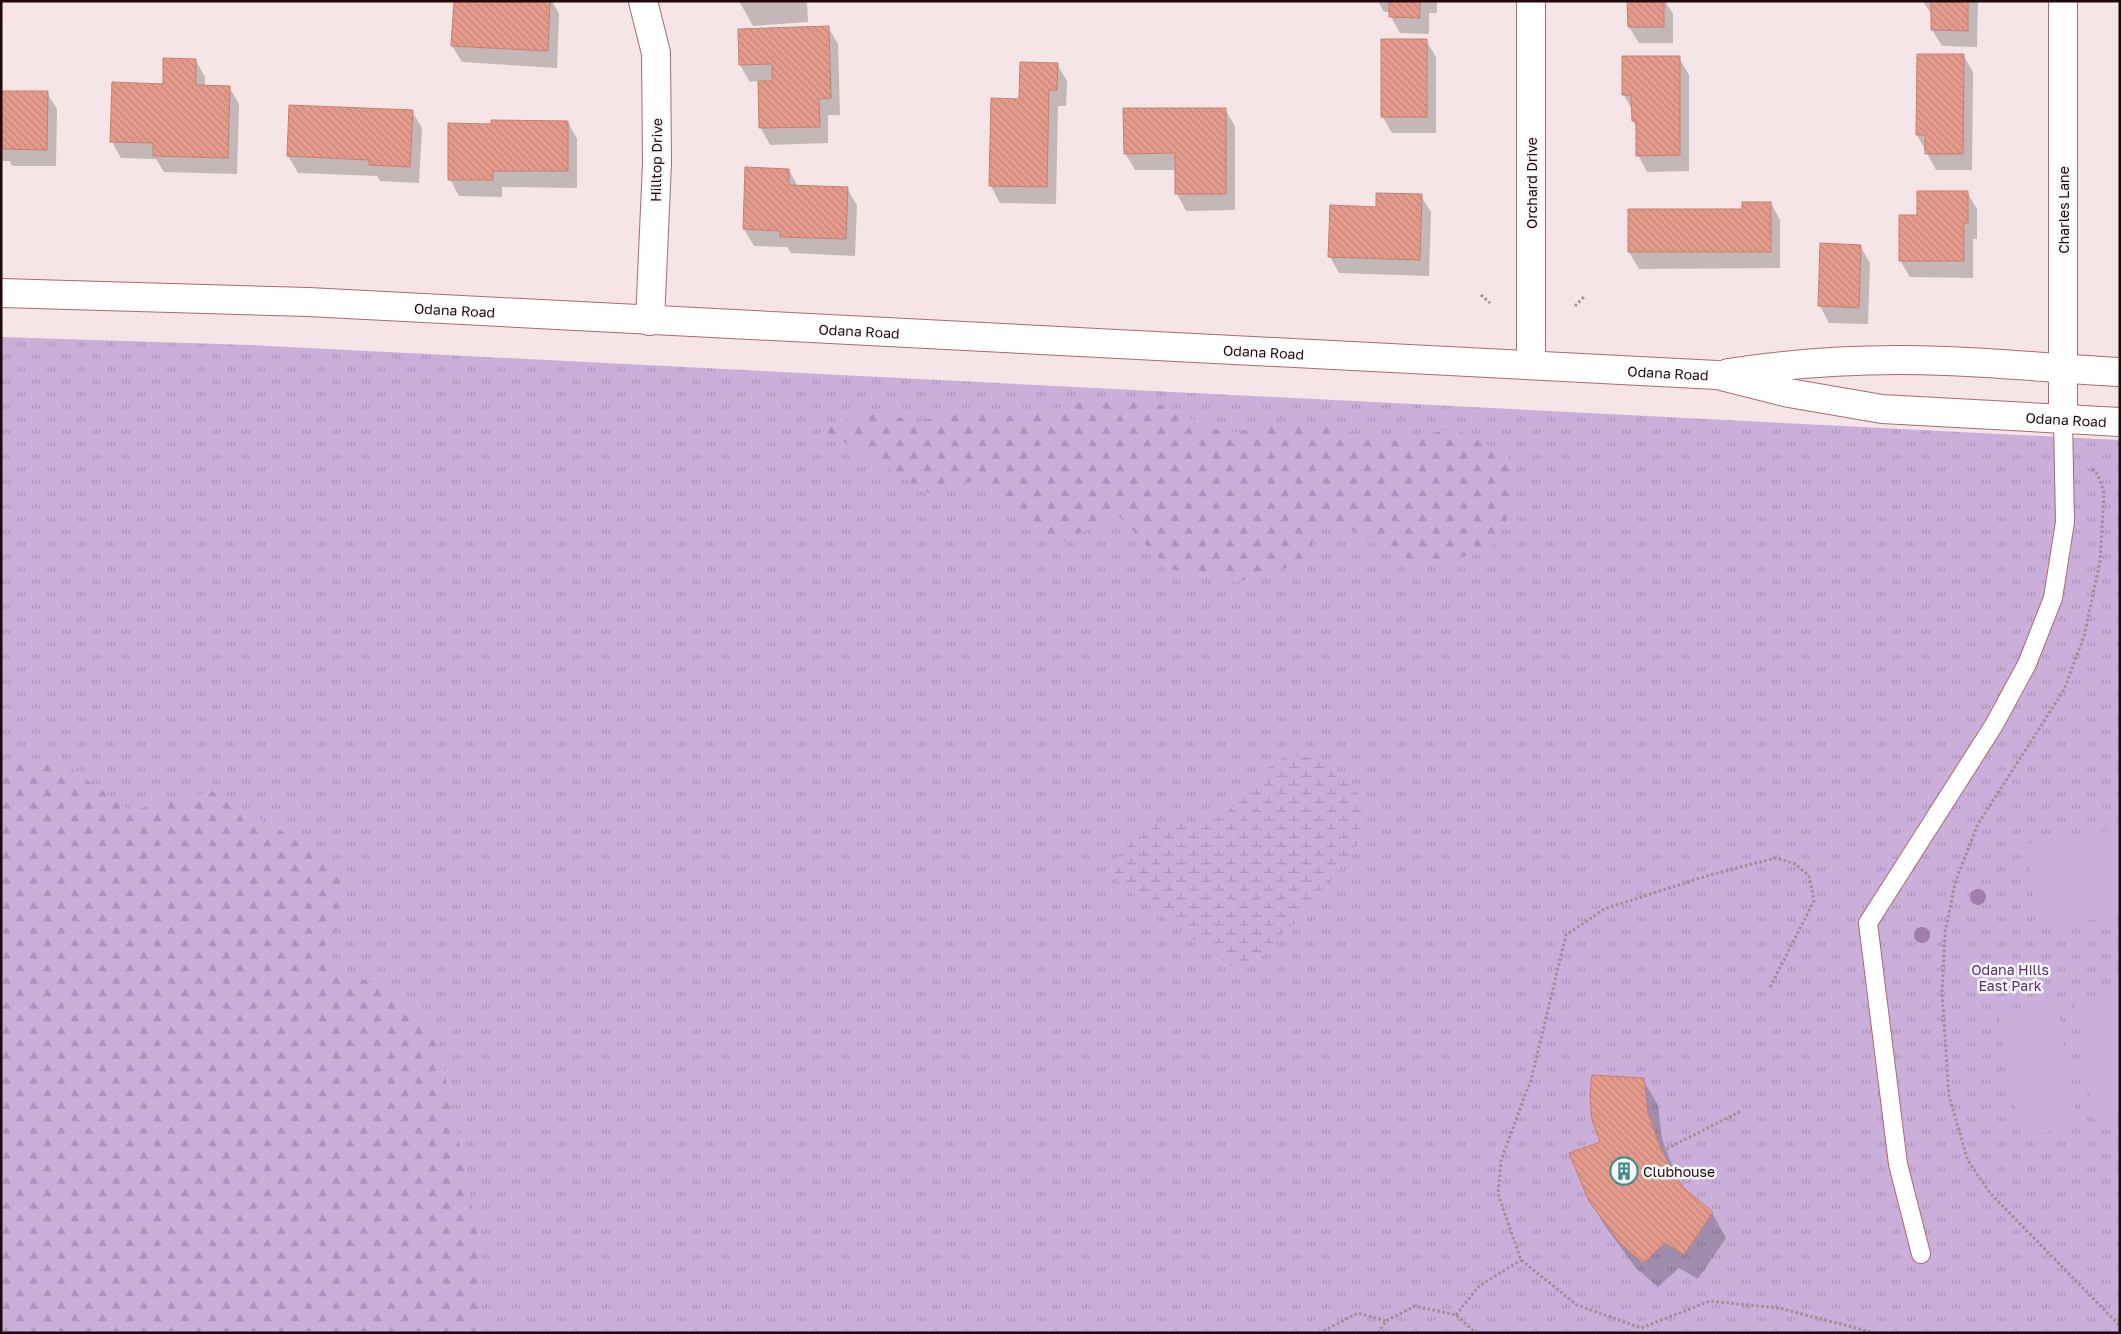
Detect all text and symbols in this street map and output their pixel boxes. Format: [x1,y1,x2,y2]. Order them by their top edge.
street label: Hilltop Drive [647,118,665,202]
street label: Orchard Drive [1523,137,1540,229]
street label: Charles Lane [2055,166,2072,254]
street label: Odana Road [414,299,496,320]
street label: Odana Road [818,320,900,341]
street label: Odana Road [1223,341,1305,362]
street label: Odana Road [1627,362,1709,383]
street label: Odana Road [2025,408,2107,430]
park label: Odana Hills East Park [1971,961,2049,994]
building icon: Clubhouse [1609,1156,1639,1186]
place label: Clubhouse [1643,1163,1715,1180]

